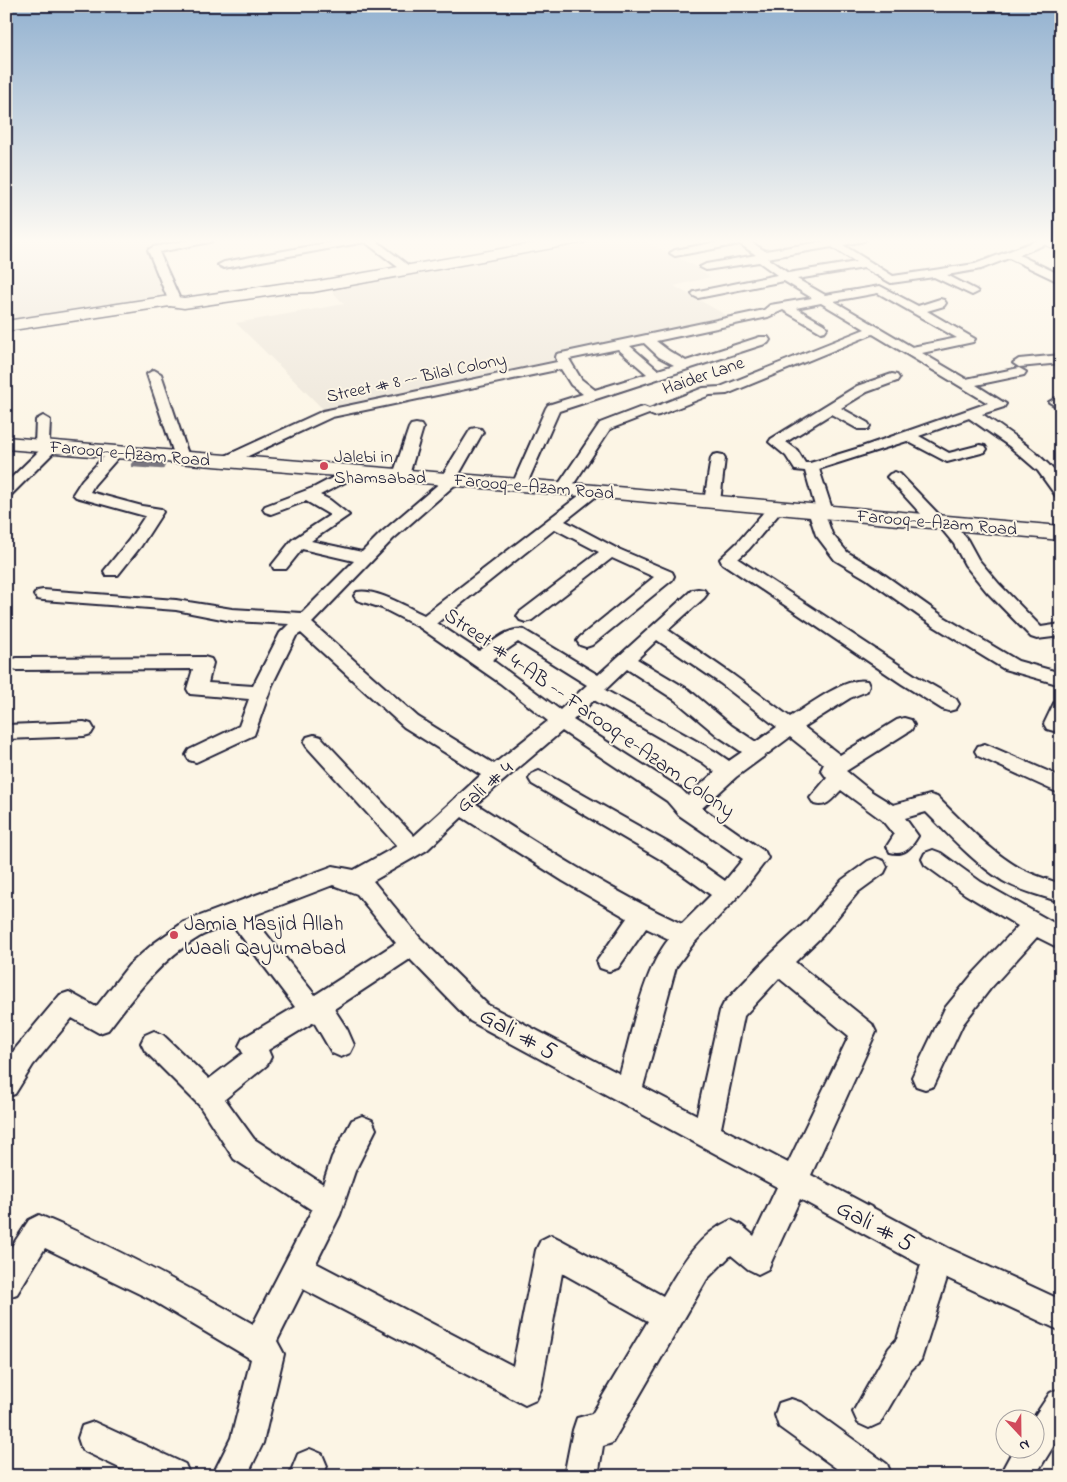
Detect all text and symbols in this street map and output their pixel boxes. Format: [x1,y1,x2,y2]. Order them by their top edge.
street label: Street # 8 -- Bilal Colony [324,347,509,411]
street label: Haider Lane [659,350,749,403]
street label: Farooq-e-Azam Road [48,435,211,475]
place label: Jalebi in Shamsabad [334,445,426,492]
marker: Jalebi in Shamsabad [318,460,330,472]
street label: Farooq-e-Azam Road [452,468,615,508]
street label: Farooq-e-Azam Road [855,504,1018,544]
street label: Street # 4-AB -- Farooq-e-Azam Colony [436,601,741,828]
street label: Gali # 4 [450,754,521,821]
place label: Jamia Masjid Allah Waali Qayumabad [184,910,346,966]
marker: Jamia Masjid Allah Waali Qayumabad [168,929,180,941]
street label: Gali # 5 [472,999,563,1071]
street label: Gali # 5 [829,1191,920,1262]
north arrow [994,1410,1044,1460]
text: N [1016,1433,1033,1456]

